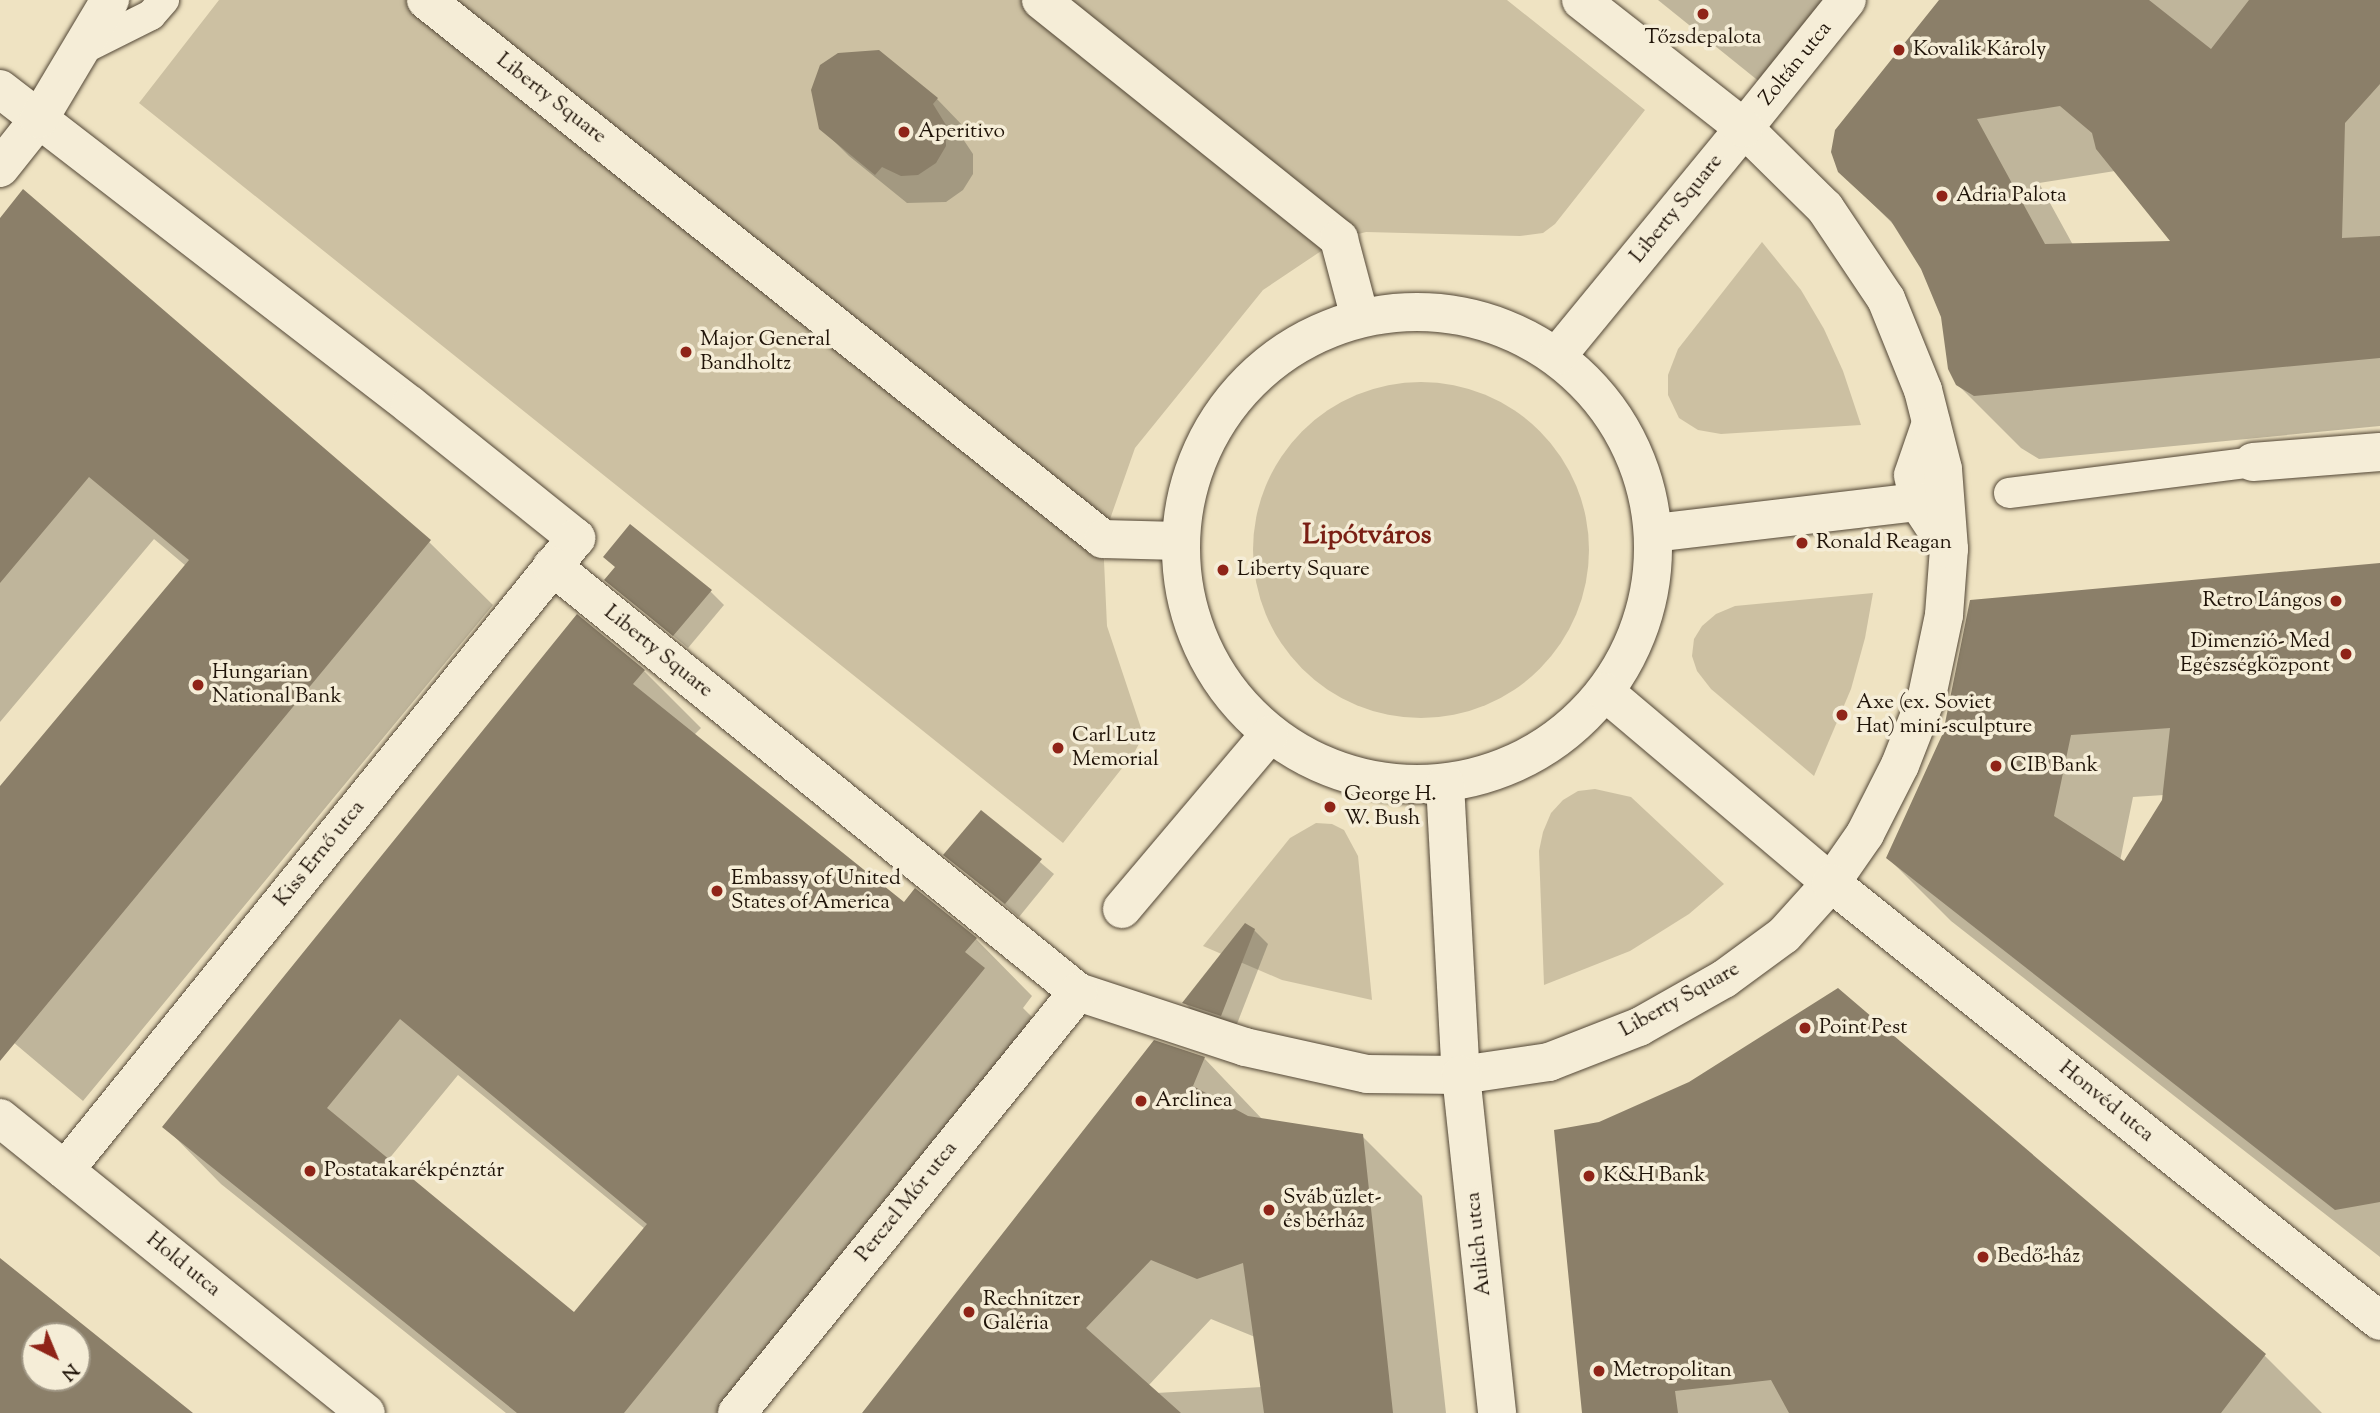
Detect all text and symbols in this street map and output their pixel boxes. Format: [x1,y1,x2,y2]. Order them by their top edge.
marker: Tőzsdepalota [1695,6,1711,22]
street label: Zoltán utca [1754,17,1838,111]
place label: Tőzsdepalota [1644,25,1762,51]
place label: Kovalik Károly [1913,37,2047,63]
marker: Kovalik Károly [1891,42,1907,58]
street label: Liberty Square [491,48,611,150]
place label: Aperitivo [918,119,1005,145]
marker: Aperitivo [896,124,912,140]
street label: Liberty Square [1625,149,1729,269]
place label: Adria Palota [1956,183,2067,209]
marker: Adria Palota [1934,188,1950,204]
place label: Major General Bandholtz [700,327,831,377]
marker: Major General Bandholtz [678,344,694,360]
district label: Lipótváros [1303,519,1431,553]
place label: Ronald Reagan [1816,530,1952,556]
marker: Ronald Reagan [1794,535,1810,551]
place label: Liberty Square [1237,557,1370,583]
marker: Liberty Square [1215,562,1231,578]
place label: Retro Lángos [2202,588,2322,614]
marker: Retro Lángos [2328,593,2344,609]
street label: Liberty Square [598,600,718,704]
place label: Dimenzió- Med Egészségközpont [2180,629,2330,679]
marker: Dimenzió- Med Egészségközpont [2336,644,2356,664]
place label: Hungarian National Bank [212,660,342,710]
marker: Hungarian National Bank [190,677,206,693]
place label: Axe (ex. Soviet Hat) mini-sculpture [1856,690,2032,740]
marker: Axe (ex. Soviet Hat) mini-sculpture [1834,707,1850,723]
place label: Carl Lutz Memorial [1072,723,1159,773]
marker: Carl Lutz Memorial [1050,740,1066,756]
place label: CIB Bank [2010,753,2098,779]
marker: CIB Bank [1988,758,2004,774]
place label: George H. W. Bush [1344,782,1437,832]
street label: Kiss Ernő utca [270,796,370,912]
marker: George H. W. Bush [1322,799,1338,815]
place label: Embassy of United States of America [731,866,901,916]
marker: Embassy of United States of America [709,883,725,899]
street label: Liberty Square [1616,957,1744,1043]
place label: Point Pest [1819,1015,1907,1041]
marker: Point Pest [1797,1020,1813,1036]
street label: Honvéd utca [2053,1056,2159,1148]
place label: Arclinea [1155,1088,1232,1114]
marker: Arclinea [1133,1093,1149,1109]
street label: Perczel Mór utca [851,1137,963,1267]
place label: Postatakarékpénztár [324,1158,504,1184]
marker: Postatakarékpénztár [302,1163,318,1179]
place label: K&H Bank [1603,1163,1706,1189]
marker: K&H Bank [1581,1168,1597,1184]
place label: Sváb üzlet- és bérház [1283,1185,1382,1235]
street label: Aulich utca [1461,1191,1497,1297]
marker: Sváb üzlet- és bérház [1261,1202,1277,1218]
street label: Hold utca [141,1227,225,1303]
place label: Bedő-ház [1997,1244,2080,1270]
marker: Bedő-ház [1975,1249,1991,1265]
place label: Rechnitzer Galéria [983,1287,1080,1337]
marker: Rechnitzer Galéria [961,1304,977,1320]
north arrow [21,1322,91,1392]
text: N [55,1356,84,1386]
place label: Metropolitan [1613,1358,1732,1384]
marker: Metropolitan [1591,1363,1607,1379]

